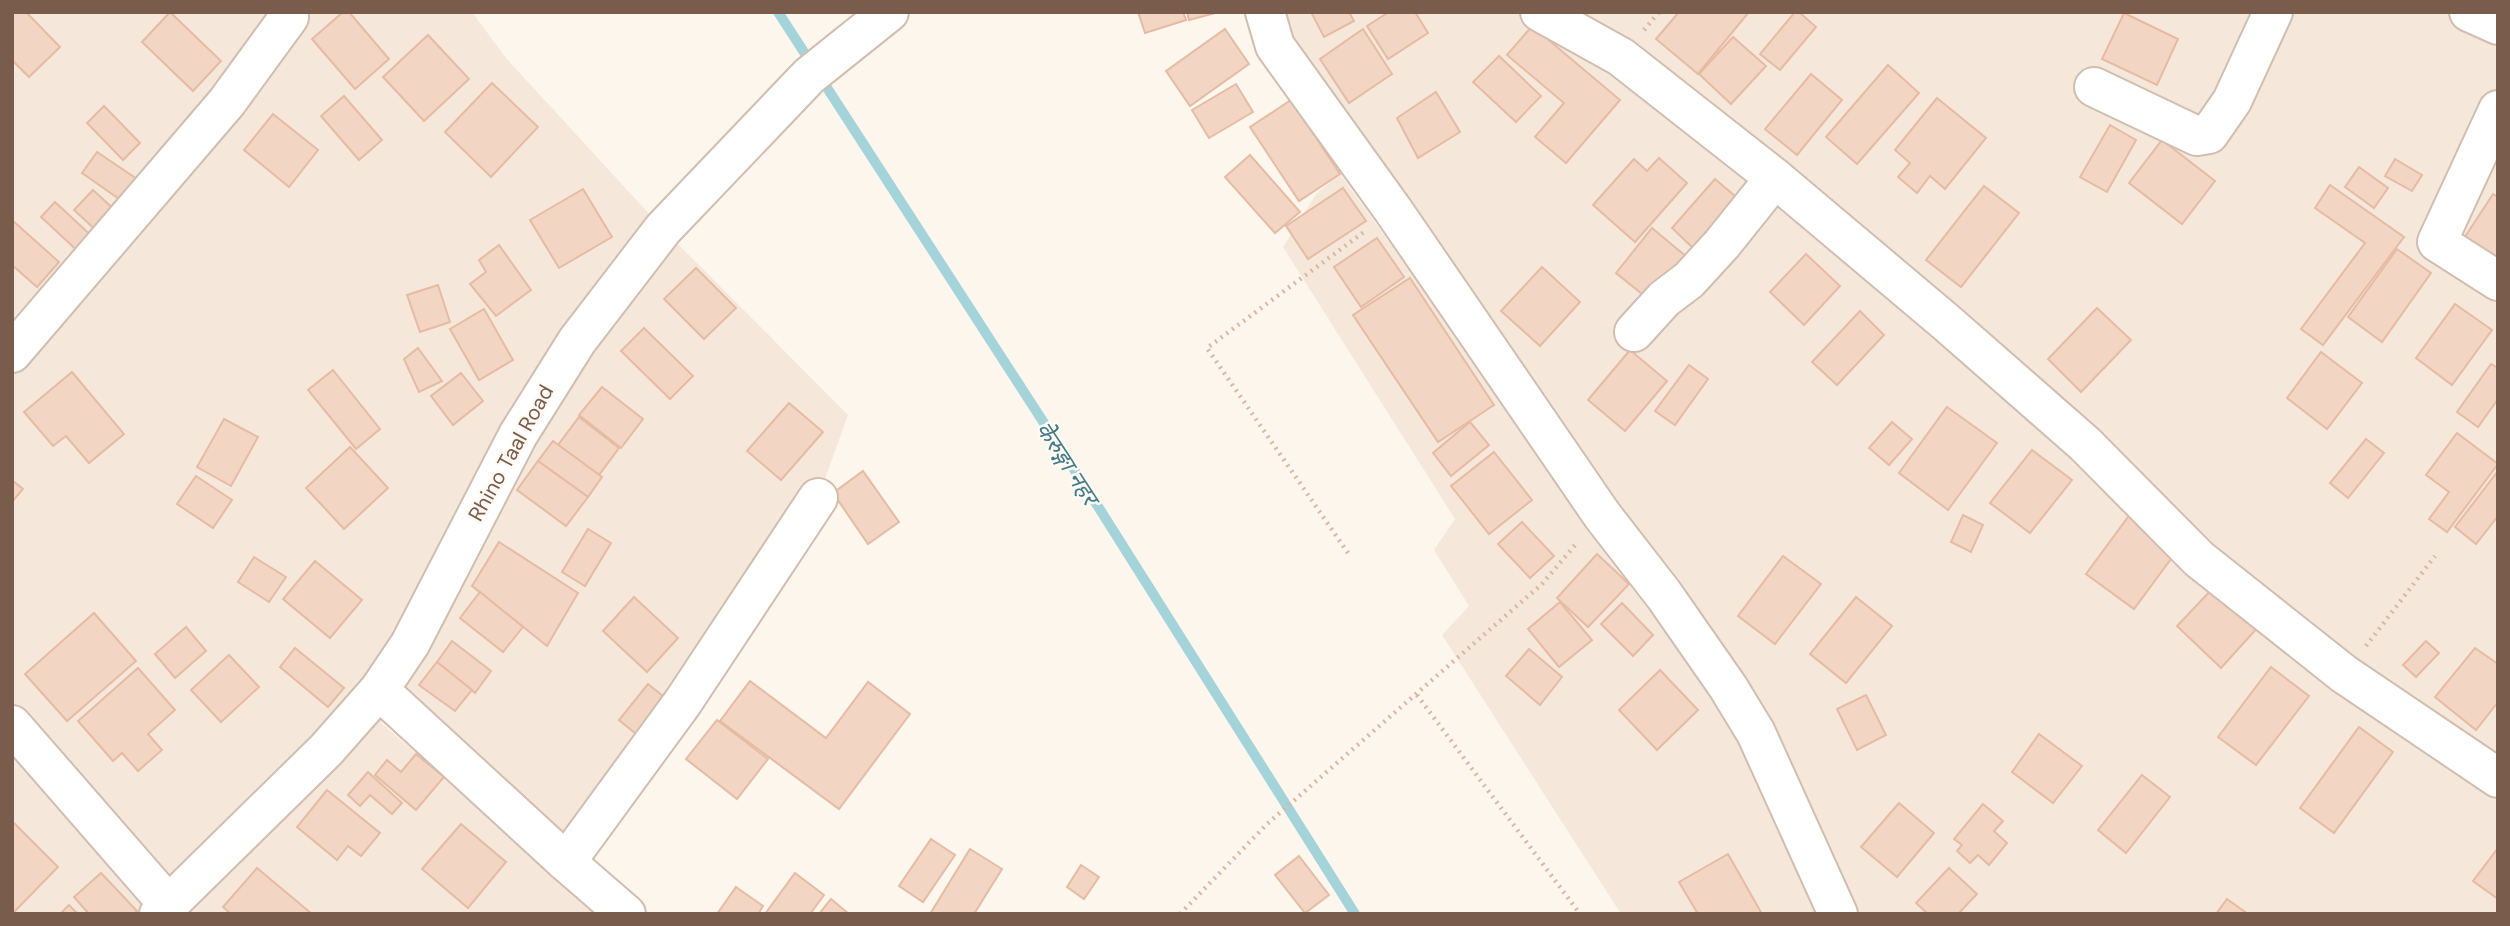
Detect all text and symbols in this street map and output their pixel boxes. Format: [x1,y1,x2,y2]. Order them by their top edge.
street label: Rhino Taal Road [462,380,560,526]
water label: केेरुङ्गा नहर [1029,416,1107,514]

